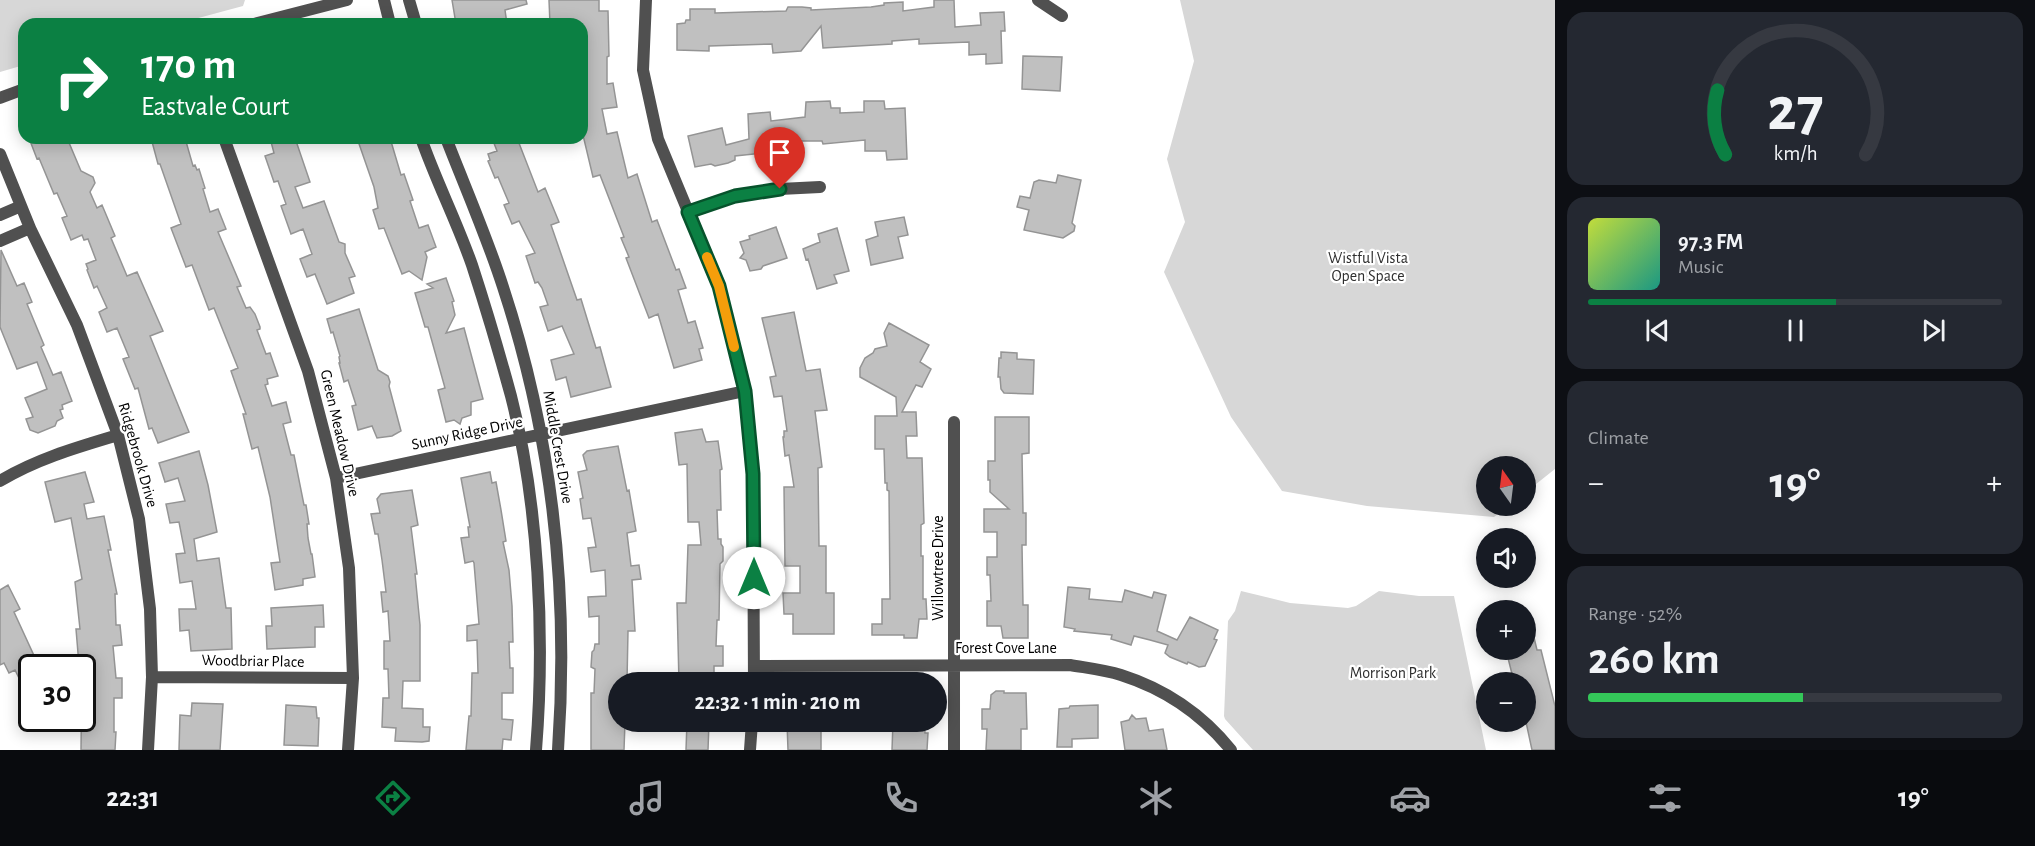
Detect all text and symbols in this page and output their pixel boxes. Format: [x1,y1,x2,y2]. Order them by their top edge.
icon: right [42,42,120,120]
text: 170 m [141,44,236,86]
text: 27 [1767,79,1823,141]
text: Eastvale Court [141,93,289,120]
pin [754,127,805,189]
icon: arrive [763,136,796,169]
text: km/h [1773,144,1817,165]
text: 97.3 FM [1678,231,1743,253]
park label: Wistful Vista Open Space [1328,250,1408,284]
text: Music [1678,257,1724,277]
icon: previous [1641,314,1674,347]
icon: pause [1779,314,1812,347]
icon: next [1917,314,1950,347]
street label: Green Meadow Drive [318,368,362,498]
street label: Middle Crest Drive [540,389,576,505]
street label: Ridgebrook Drive [115,401,161,509]
street label: Sunny Ridge Drive [410,413,524,454]
text: Climate [1588,428,1649,448]
north arrow [1476,456,1536,516]
map controls [1476,456,1536,732]
text: 19° [1769,461,1821,506]
text: − [1588,467,1604,500]
text: + [1986,467,2002,500]
street label: Willowtree Drive [930,515,946,621]
button: sound [1476,528,1536,588]
position arrow [722,546,786,610]
button: + [1476,600,1536,660]
text: Range · 52% [1588,604,1682,624]
text: 260 km [1588,637,1720,682]
street label: Forest Cove Lane [955,640,1057,656]
street label: Woodbriar Place [201,652,305,670]
speed limit sign: 30 [18,654,96,732]
park label: Morrison Park [1350,665,1437,681]
button: − [1476,672,1536,732]
text: 22:32 · 1 min · 210 m [694,691,861,713]
icon: directions [372,777,414,819]
icon: music [626,777,668,819]
icon: phone [880,777,922,819]
icon: climate [1135,777,1177,819]
icon: car [1389,777,1431,819]
icon: filters [1644,777,1686,819]
text: 22:31 [106,784,159,811]
text: 19° [1898,784,1929,811]

